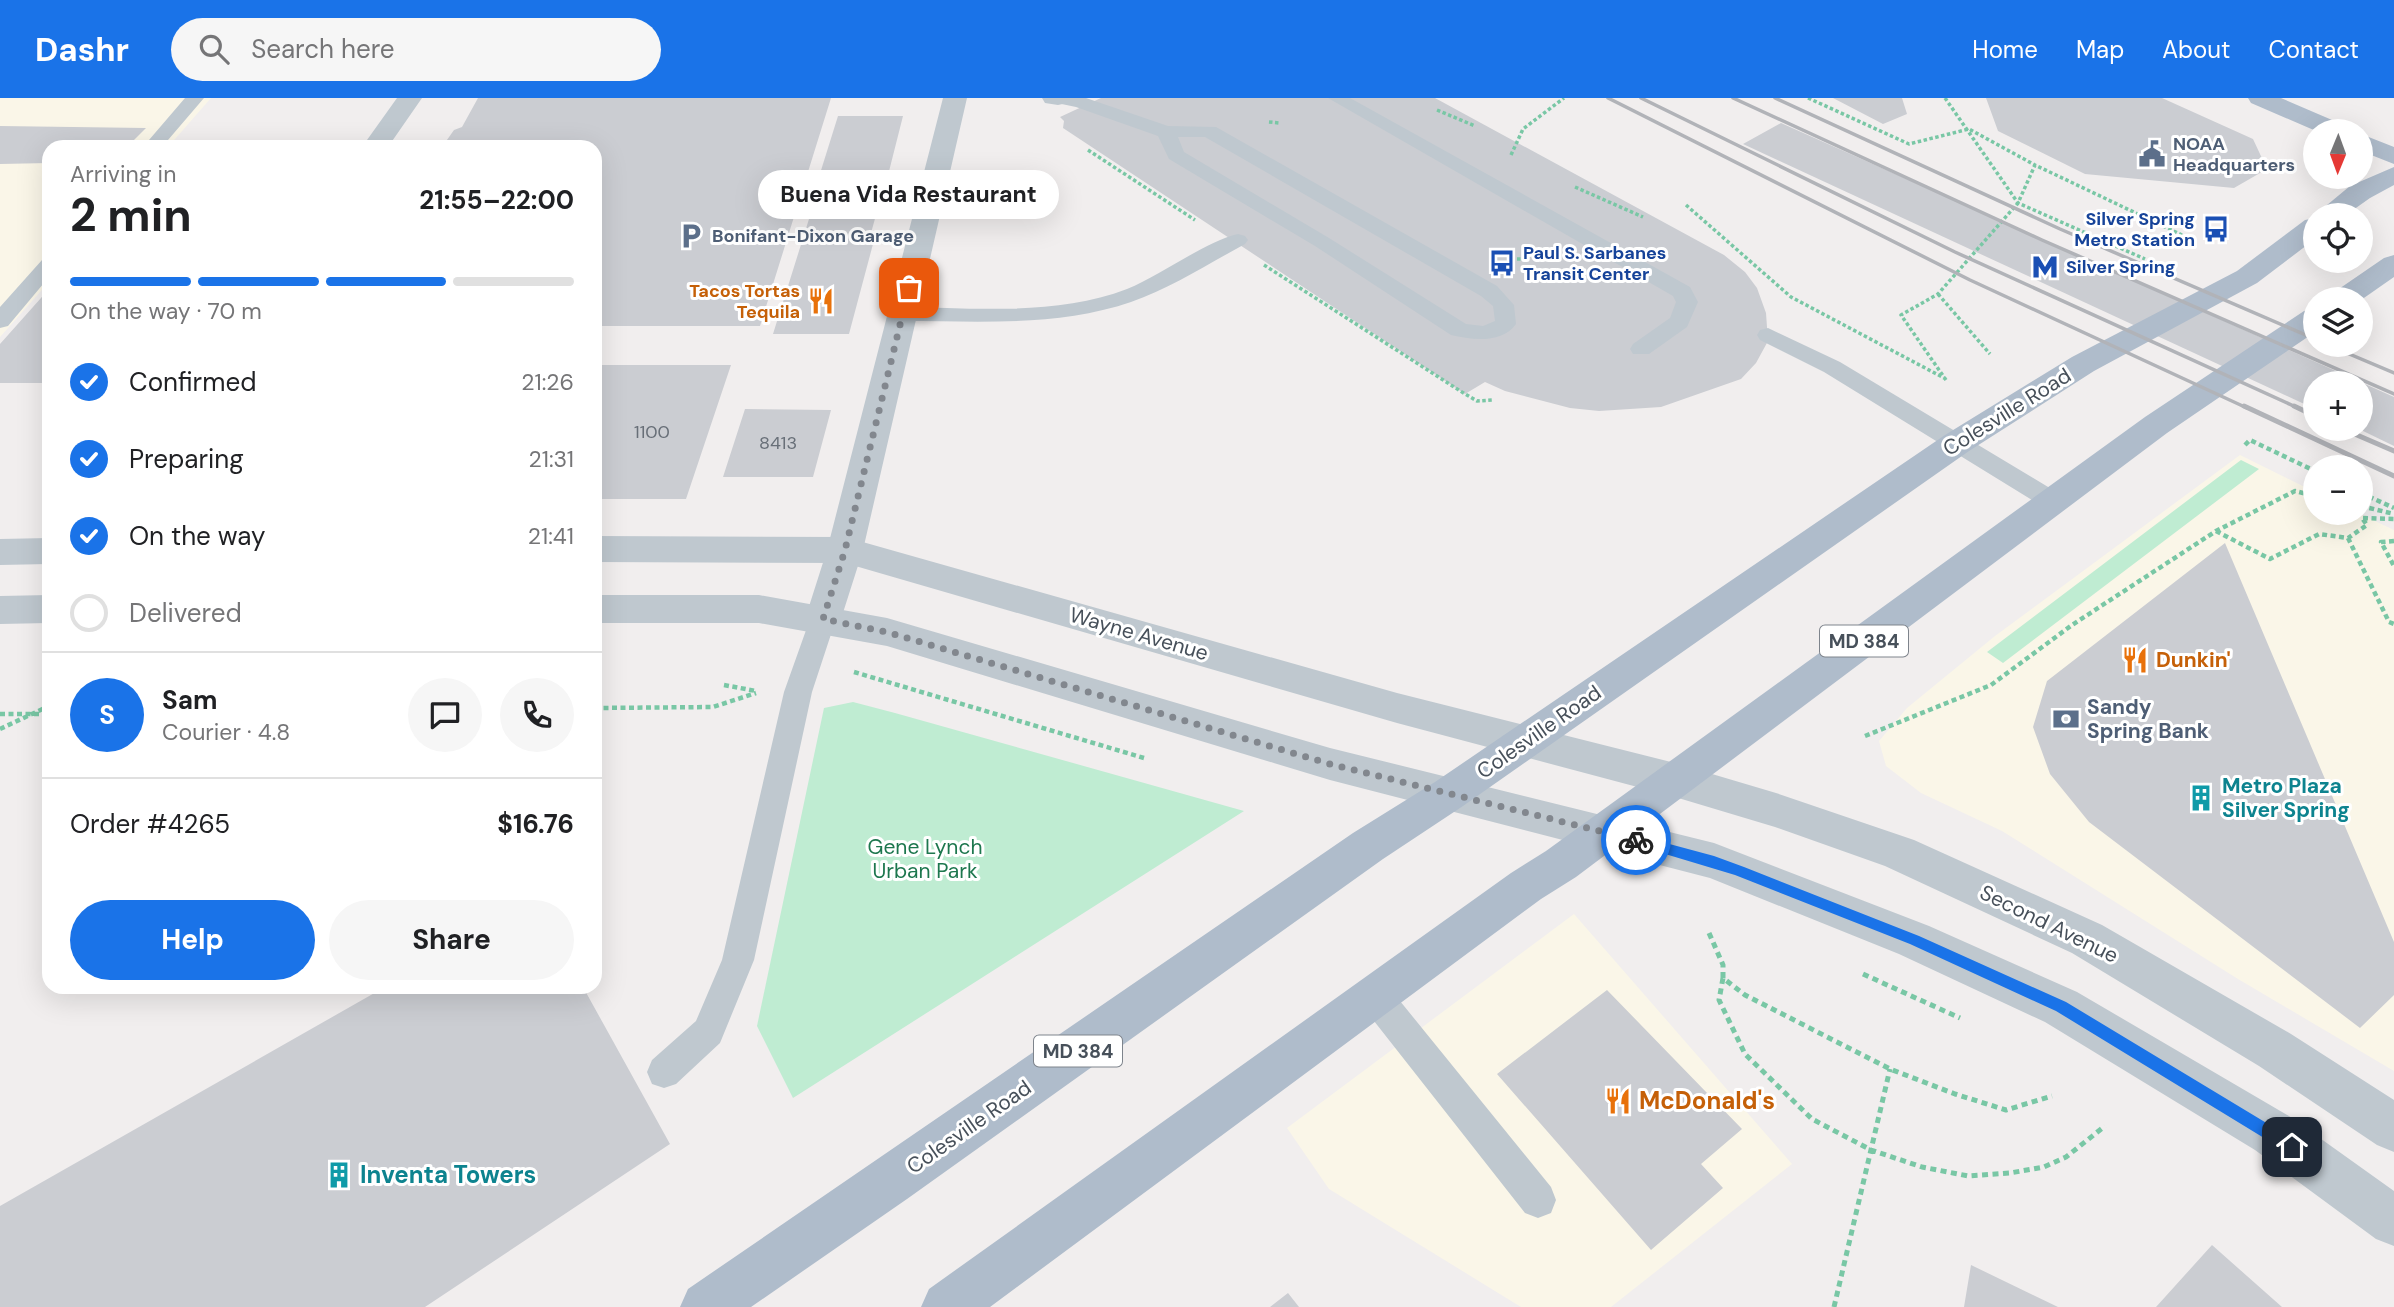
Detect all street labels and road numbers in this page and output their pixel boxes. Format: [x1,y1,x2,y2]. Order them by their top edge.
street label: Colesville Road [1938,361,2076,463]
street label: Wayne Avenue [1066,601,1212,667]
road number: MD 384 [1820,626,1908,656]
street label: Colesville Road [1471,679,1607,785]
street label: Second Avenue [1975,878,2123,970]
road number: MD 384 [1034,1035,1122,1066]
street label: Colesville Road [901,1074,1037,1180]

